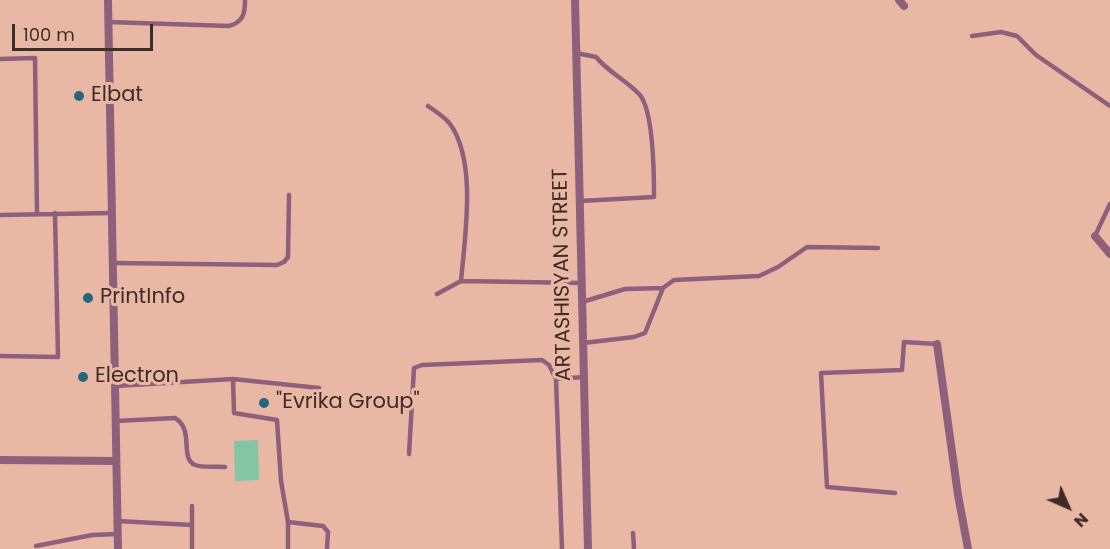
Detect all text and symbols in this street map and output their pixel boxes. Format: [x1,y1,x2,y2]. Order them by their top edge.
scale bar [15,12,156,50]
text: 100 m [23,22,75,47]
place label: Elbat [91,83,143,109]
marker: Elbat [72,89,86,103]
street label: ARTASHISYAN STREET [549,168,577,382]
place label: PrintInfo [100,285,185,311]
marker: PrintInfo [81,291,95,305]
place label: Electron [95,364,179,390]
marker: Electron [76,370,90,384]
place label: "Evrika Group" [276,390,420,416]
marker: "Evrika Group" [257,396,271,410]
north arrow [1038,477,1098,537]
text: N [1069,508,1093,532]

